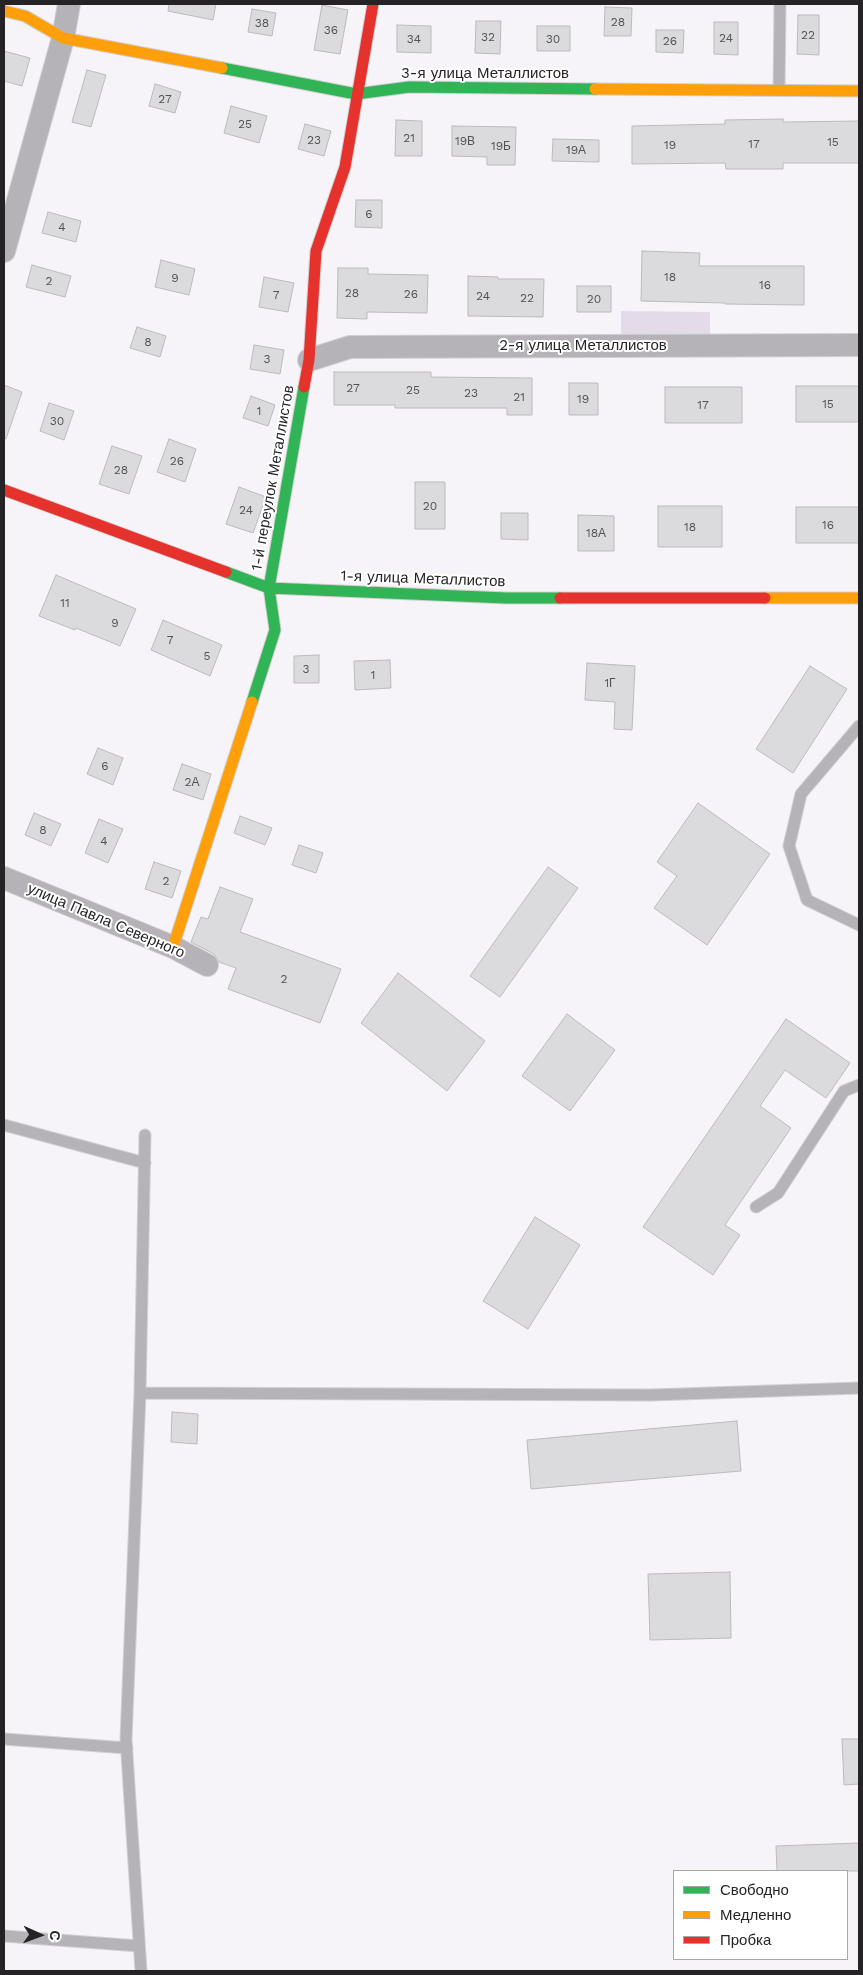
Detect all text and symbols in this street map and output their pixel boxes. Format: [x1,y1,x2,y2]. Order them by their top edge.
house number: 28 [611,15,625,29]
house number: 38 [255,16,269,30]
house number: 36 [324,23,338,37]
house number: 22 [801,28,815,42]
house number: 32 [481,30,495,44]
house number: 24 [719,31,733,45]
house number: 34 [407,32,421,46]
house number: 30 [546,32,560,46]
house number: 26 [663,34,677,48]
street label: 3-я улица Металлистов [401,65,569,83]
house number: 27 [158,92,172,106]
house number: 25 [238,117,252,131]
house number: 21 [403,131,415,145]
house number: 23 [307,133,321,147]
house number: 19В [455,134,475,148]
house number: 15 [827,135,839,149]
house number: 17 [748,137,760,151]
house number: 19 [664,138,676,152]
house number: 19Б [491,139,511,153]
house number: 19А [566,143,586,157]
house number: 6 [365,207,373,221]
house number: 4 [58,220,66,234]
house number: 18 [664,270,676,284]
house number: 9 [171,271,179,285]
house number: 2 [46,274,52,288]
house number: 16 [759,278,771,292]
house number: 28 [345,286,359,300]
house number: 26 [404,287,418,301]
house number: 7 [273,288,279,302]
house number: 24 [476,289,490,303]
house number: 22 [520,291,534,305]
house number: 20 [587,292,601,306]
house number: 8 [144,335,152,349]
street label: 2-я улица Металлистов [499,337,667,355]
house number: 3 [264,352,270,366]
house number: 27 [346,381,360,395]
house number: 25 [406,383,420,397]
street label: 1-й переулок Металлистов [248,384,298,572]
house number: 23 [464,386,478,400]
house number: 21 [513,390,525,404]
house number: 19 [577,392,589,406]
house number: 15 [822,397,834,411]
house number: 17 [697,398,709,412]
house number: 1 [257,404,261,418]
house number: 30 [50,414,64,428]
house number: 26 [170,454,184,468]
house number: 28 [114,463,128,477]
house number: 20 [423,499,437,513]
house number: 24 [239,503,253,517]
house number: 16 [822,518,834,532]
house number: 18 [684,520,696,534]
house number: 18А [586,526,606,540]
street label: 1-я улица Металлистов [340,567,506,591]
house number: 11 [60,596,70,610]
house number: 9 [111,616,119,630]
house number: 7 [167,633,173,647]
house number: 5 [204,649,210,663]
house number: 3 [303,662,309,676]
house number: 1 [371,668,375,682]
house number: 1Г [604,676,616,690]
house number: 6 [101,759,109,773]
house number: 2А [185,775,199,789]
house number: 8 [39,823,47,837]
house number: 4 [100,834,108,848]
house number: 2 [163,874,169,888]
street label: улица Павла Северного [25,880,187,962]
house number: 2 [281,972,287,986]
legend [673,1870,848,1960]
text: Свободно [720,1881,789,1899]
text: Медленно [720,1906,791,1924]
north arrow [15,1910,65,1960]
text: С [47,1930,63,1941]
text: Пробка [720,1931,771,1949]

